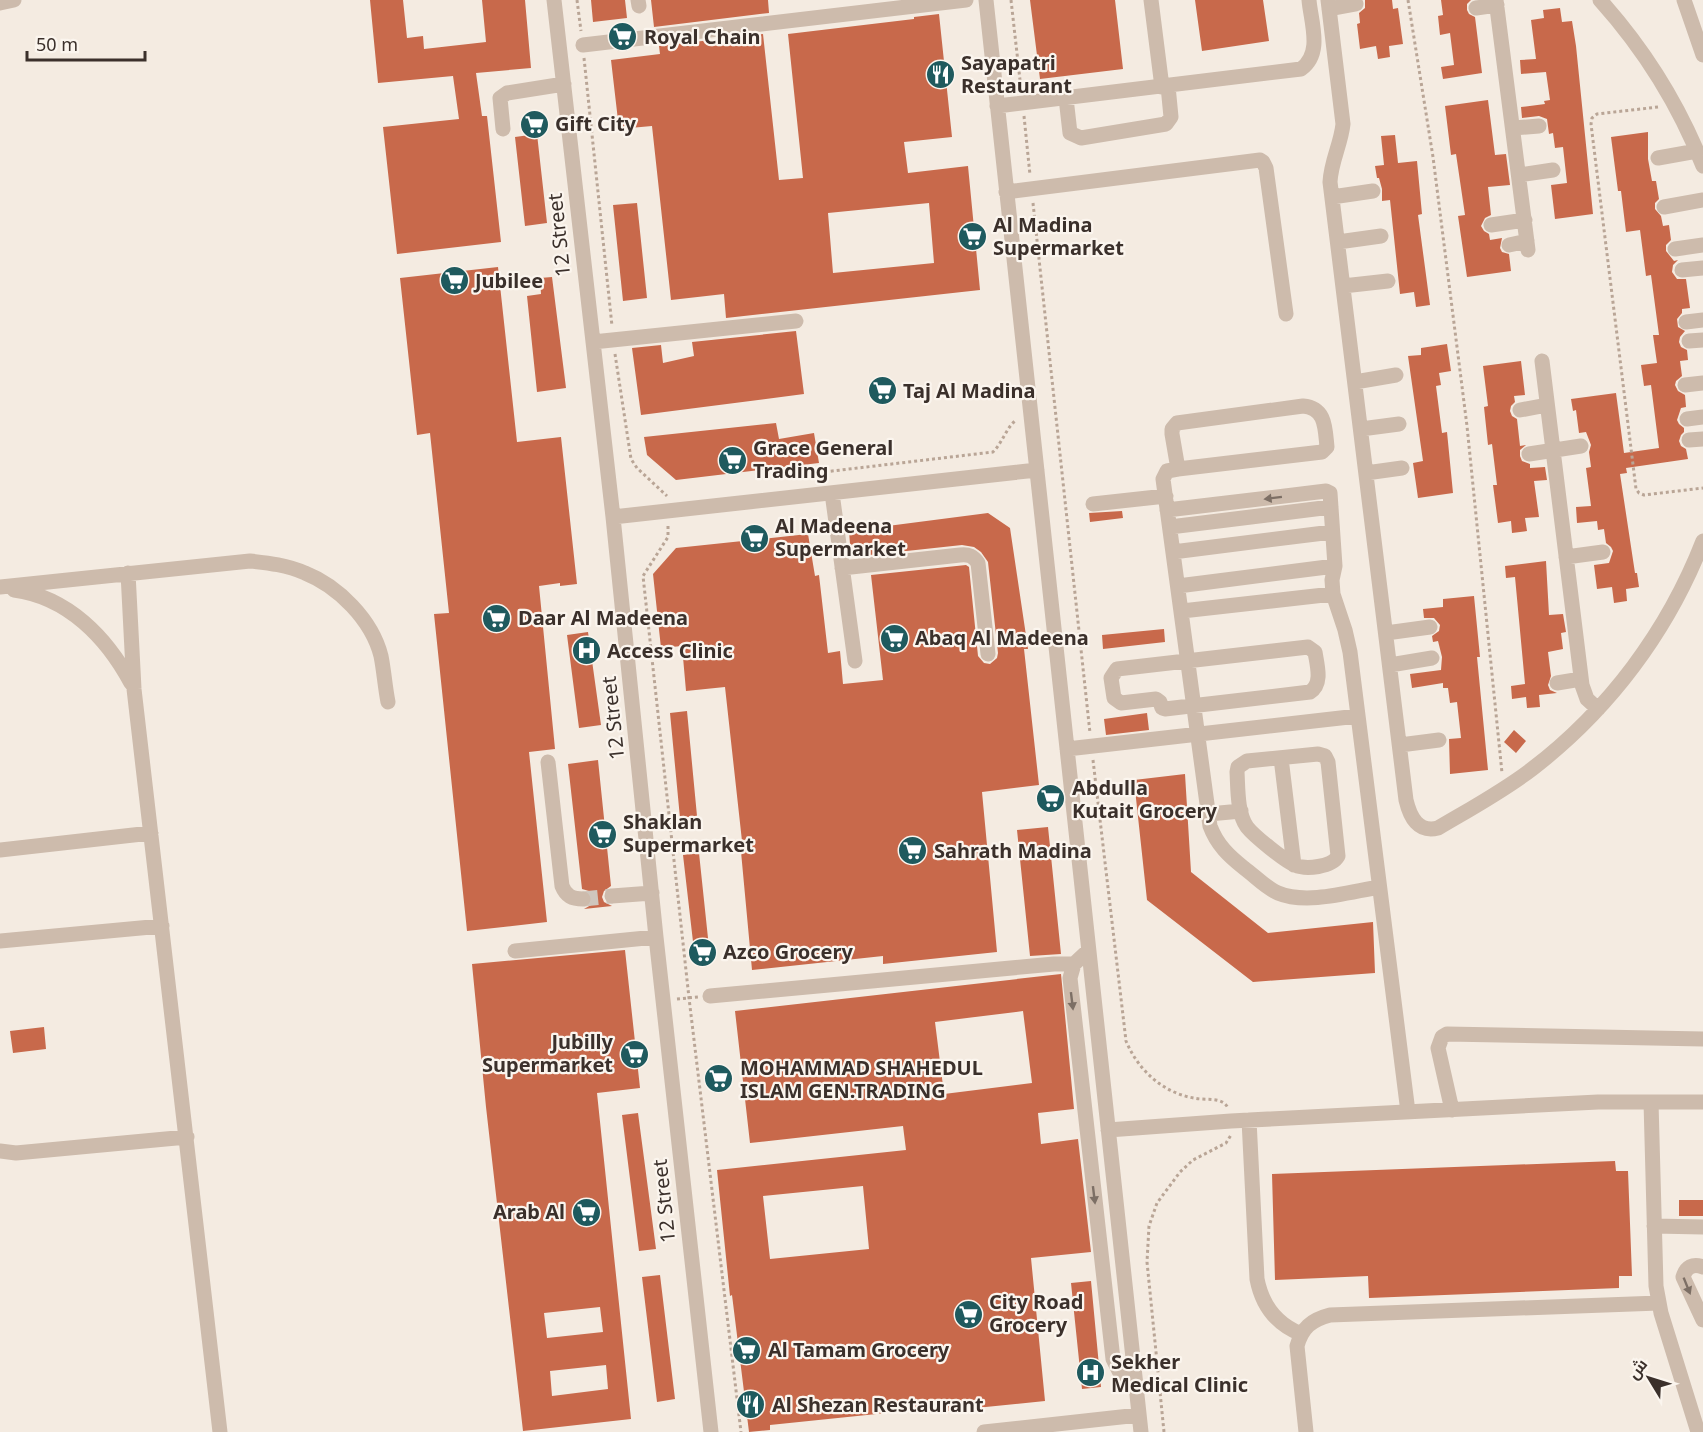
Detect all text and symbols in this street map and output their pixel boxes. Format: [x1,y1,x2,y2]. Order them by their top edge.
supermarket icon: Royal Chain [607,21,639,53]
place label: Royal Chain [644,23,761,50]
scale bar [27,24,146,62]
text: 50 m [36,32,78,56]
place label: Sayapatri Restaurant [961,49,1072,99]
restaurant icon: Sayapatri Restaurant [924,58,956,90]
supermarket icon: Gift City [518,108,550,140]
place label: Gift City [555,110,637,137]
street label: 12 Street [541,192,576,278]
place label: Al Madina Supermarket [993,211,1124,261]
supermarket icon: Al Madina Supermarket [956,220,988,252]
supermarket icon: Jubilee [438,265,470,297]
place label: Jubilee [473,267,543,294]
supermarket icon: Taj Al Madina [866,375,898,407]
place label: Taj Al Madina [903,377,1036,404]
place label: Grace General Trading [753,434,893,484]
supermarket icon: Grace General Trading [716,444,748,476]
one-way arrow [1263,493,1282,502]
place label: Al Madeena Supermarket [775,512,906,562]
supermarket icon: Al Madeena Supermarket [738,522,770,554]
supermarket icon: Daar Al Madeena [481,602,513,634]
place label: Daar Al Madeena [518,604,688,631]
supermarket icon: Abaq Al Madeena [878,622,910,654]
place label: Abaq Al Madeena [915,624,1089,651]
hospital icon: Access Clinic [570,635,602,667]
place label: Access Clinic [607,637,733,664]
street label: 12 Street [595,675,630,761]
place label: Abdulla Kutait Grocery [1072,774,1218,824]
supermarket icon: Abdulla Kutait Grocery [1035,783,1067,815]
place label: Shaklan Supermarket [623,808,754,858]
supermarket icon: Shaklan Supermarket [586,818,618,850]
supermarket icon: Sahrath Madina [897,835,929,867]
place label: Sahrath Madina [934,837,1092,864]
supermarket icon: Azco Grocery [686,936,718,968]
place label: Azco Grocery [723,938,853,965]
one-way arrow [1068,991,1077,1010]
place label: Jubilly Supermarket [482,1028,614,1078]
supermarket icon: Jubilly Supermarket [618,1038,650,1070]
place label: MOHAMMAD SHAHEDUL ISLAM GEN.TRADING [740,1054,983,1104]
supermarket icon: MOHAMMAD SHAHEDUL ISLAM GEN.TRADING [703,1063,735,1095]
street label: 12 Street [646,1158,681,1244]
one-way arrow [1090,1185,1099,1204]
supermarket icon: Arab Al [570,1196,602,1228]
place label: Arab Al [493,1198,565,1225]
one-way arrow [1682,1278,1692,1296]
place label: City Road Grocery [989,1288,1083,1338]
supermarket icon: City Road Grocery [952,1298,984,1330]
supermarket icon: Al Tamam Grocery [731,1334,763,1366]
place label: Al Tamam Grocery [768,1336,950,1363]
place label: Sekher Medical Clinic [1111,1348,1248,1398]
north arrow [1619,1348,1679,1408]
text: ش [1622,1354,1652,1384]
hospital icon: Sekher Medical Clinic [1074,1357,1106,1389]
restaurant icon: Al Shezan Restaurant [735,1389,767,1421]
place label: Al Shezan Restaurant [772,1391,984,1418]

